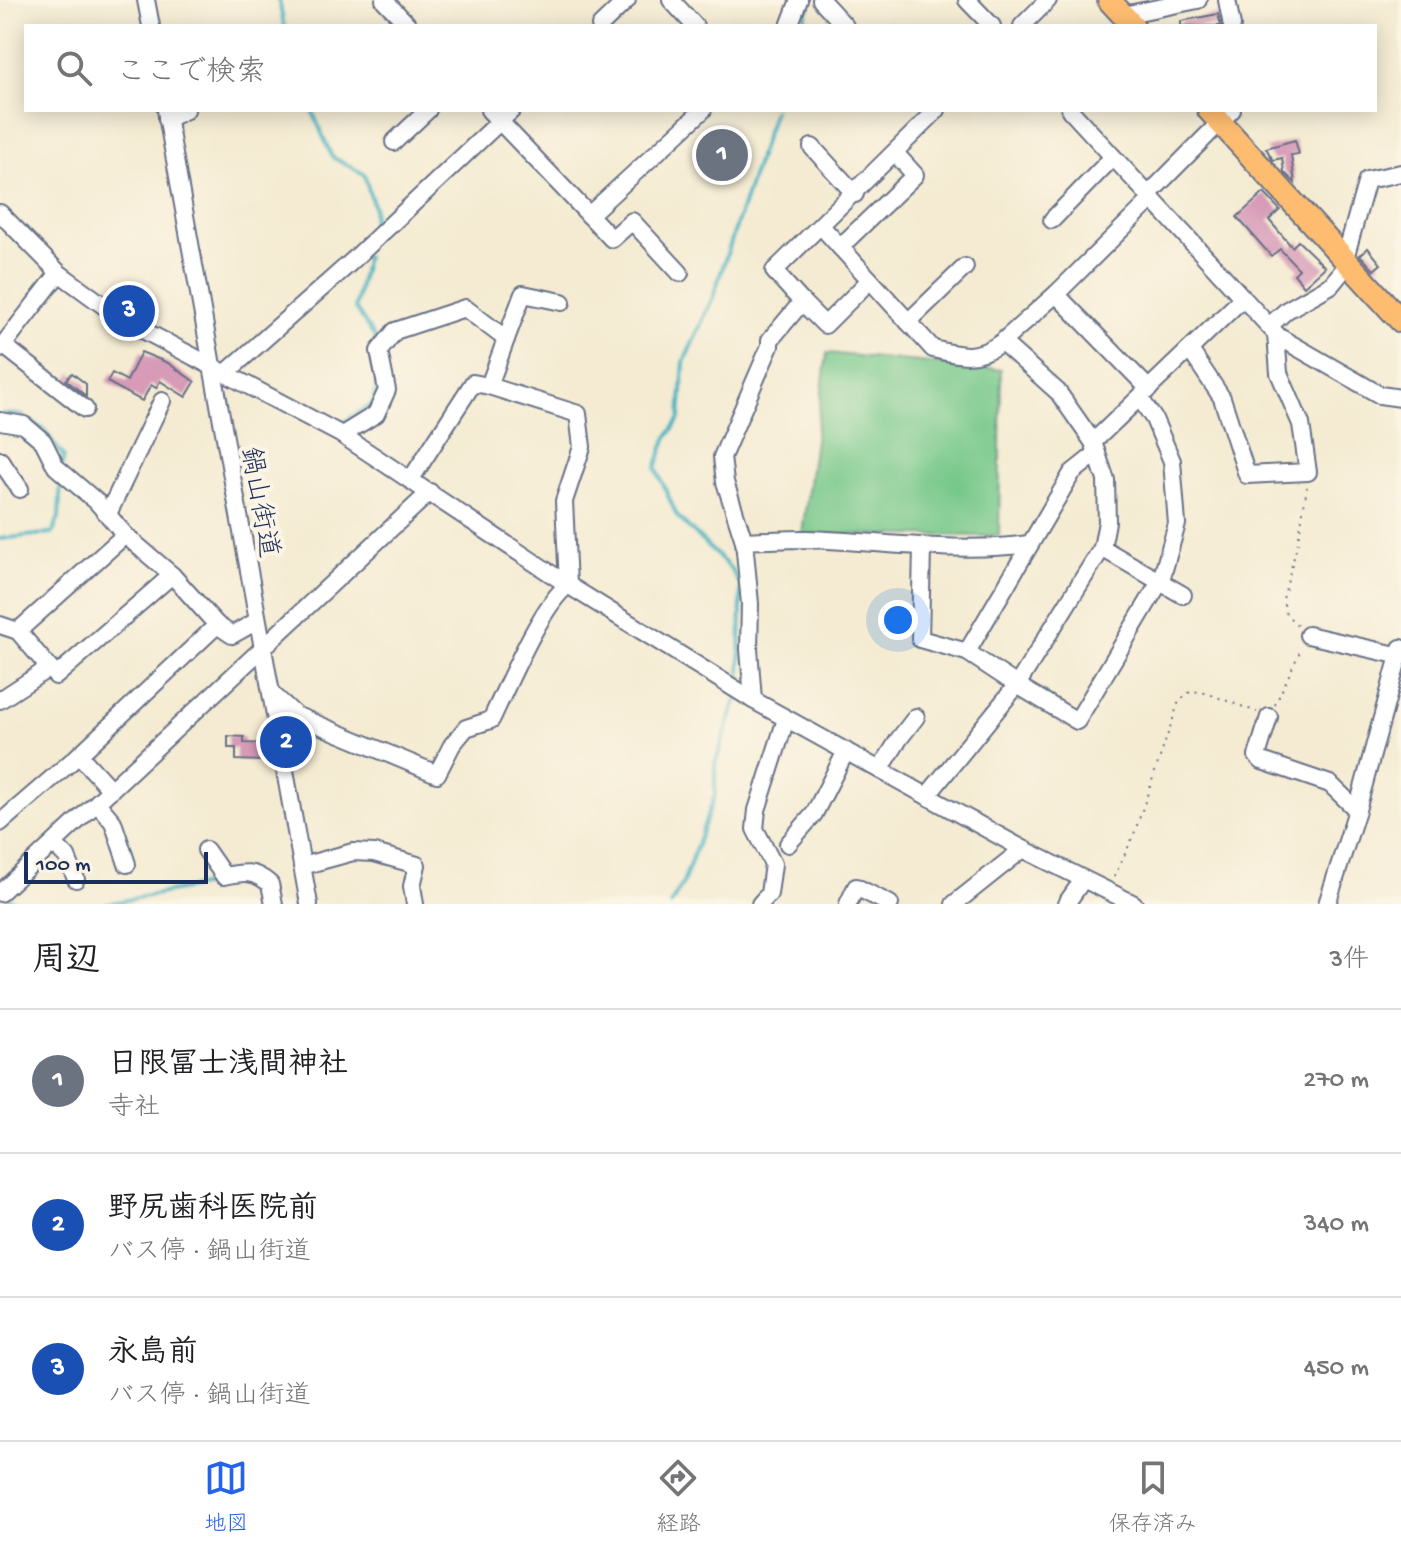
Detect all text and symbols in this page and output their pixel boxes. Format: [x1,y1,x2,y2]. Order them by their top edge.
search box [24,24,1377,112]
icon: search [52,46,96,90]
text: ここで検索 [116,57,266,92]
pin: 1 [696,125,748,185]
pin: 3 [103,281,155,341]
street label: 鍋山街道 [232,445,285,561]
your location [878,600,918,640]
pin: 2 [260,712,312,772]
scale bar [24,848,208,884]
text: 100 m [36,853,91,879]
text: 周辺 [32,943,100,983]
text: 3件 [1330,946,1369,977]
text: 日限冨士浅間神社 [108,1049,348,1084]
text: 1 [53,1066,63,1097]
text: 270 m [1303,1066,1369,1097]
text: 寺社 [108,1094,160,1125]
text: 野尻歯科医院前 [108,1193,318,1228]
text: 2 [52,1210,64,1241]
text: 340 m [1304,1210,1369,1241]
text: バス停 · 鍋山街道 [108,1238,310,1269]
text: 永島前 [108,1337,198,1372]
text: 3 [51,1354,65,1385]
text: 450 m [1304,1354,1369,1385]
text: バス停 · 鍋山街道 [108,1382,310,1413]
tab: 地図 [204,1456,248,1539]
tab: 経路 [656,1456,701,1539]
tab: 保存済み [1109,1456,1197,1539]

